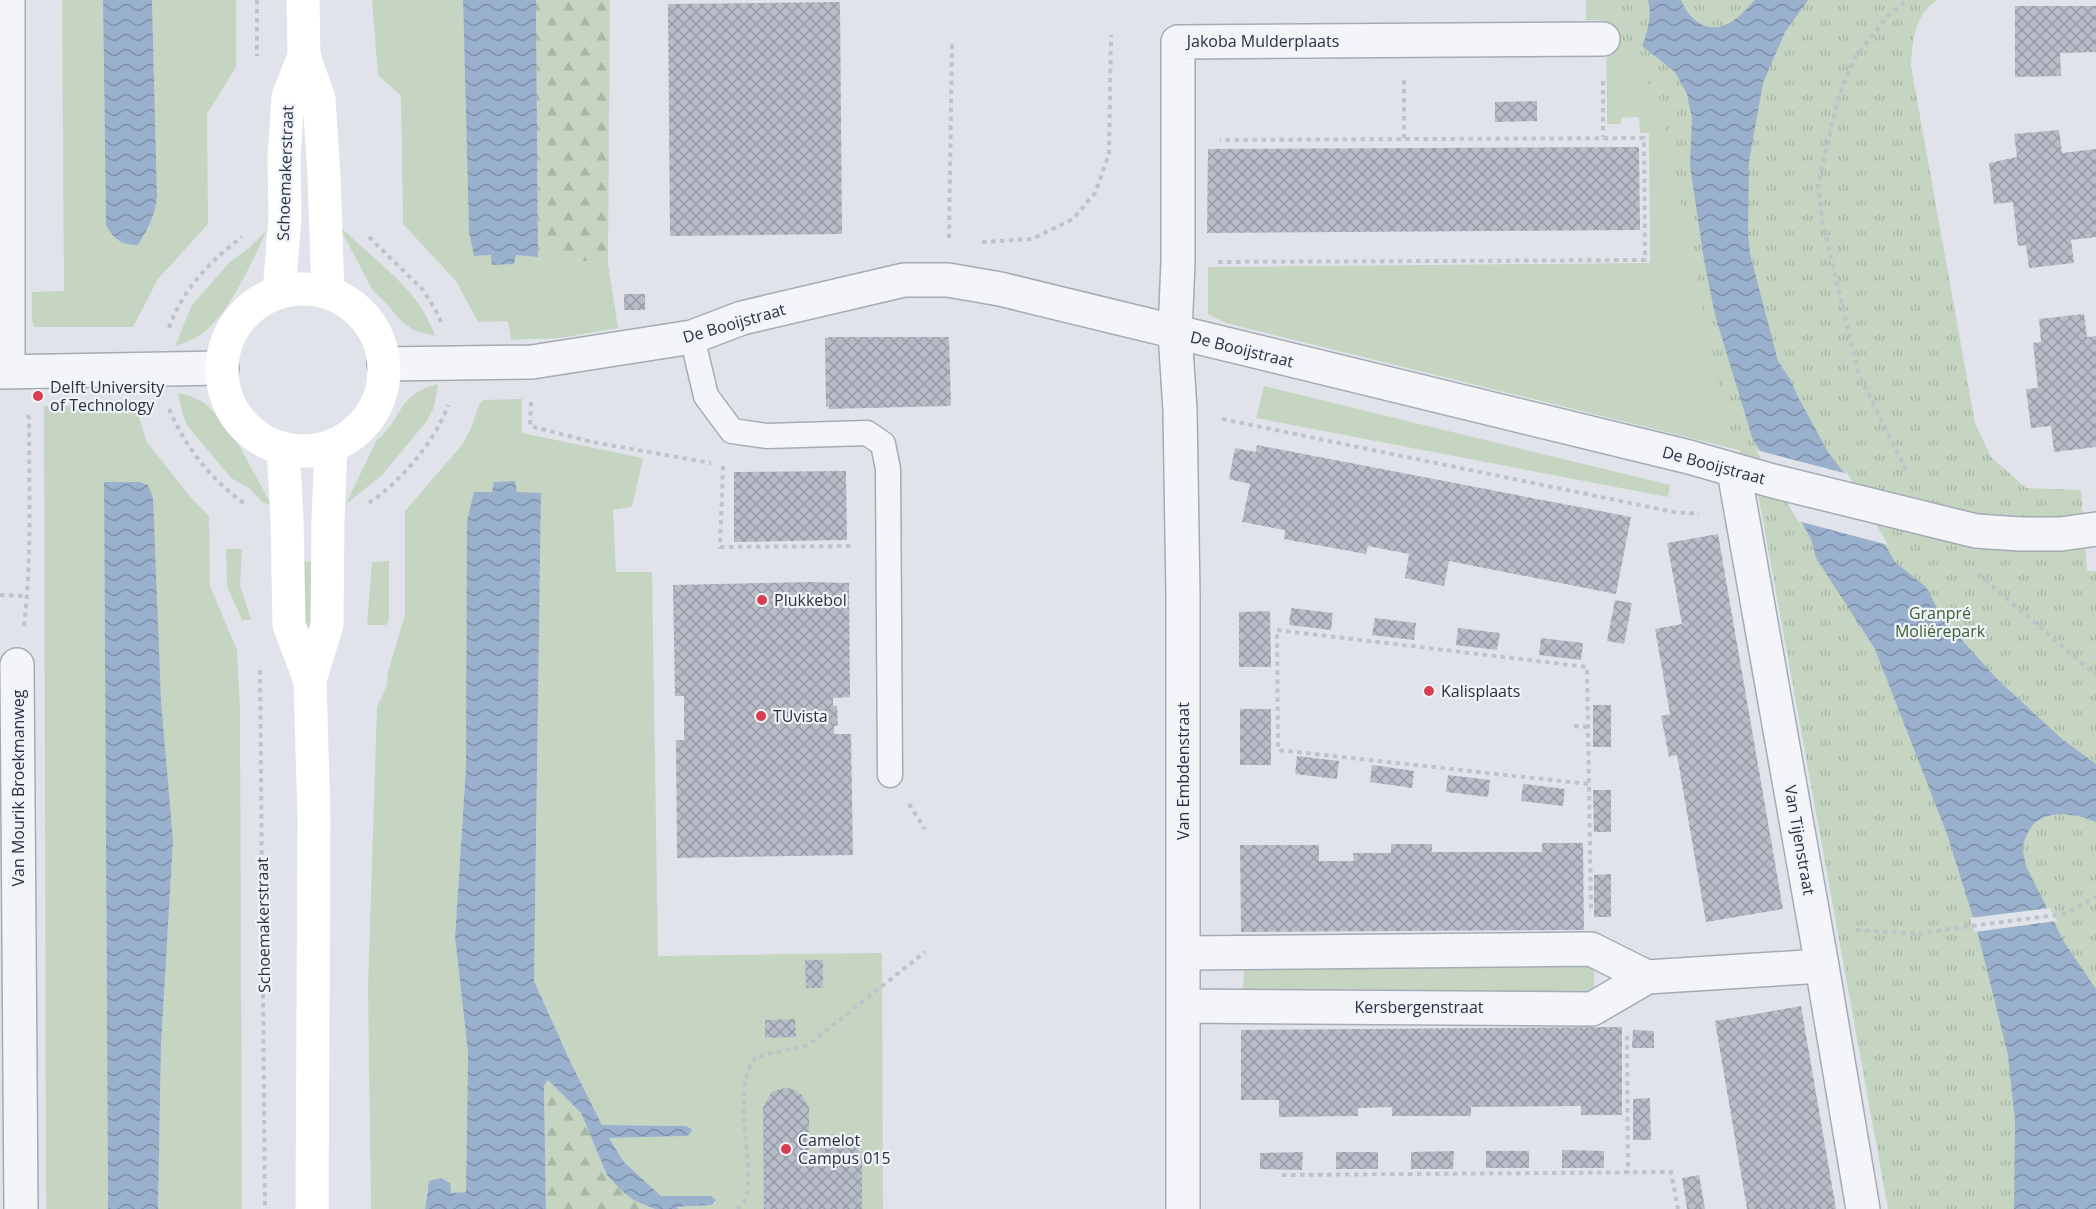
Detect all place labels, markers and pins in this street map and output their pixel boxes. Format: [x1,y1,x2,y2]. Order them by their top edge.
place label: Delft University of Technology [50,376,165,416]
marker: Delft University of Technology [31,389,45,403]
place label: Plukkebol [774,589,847,611]
marker: Plukkebol [755,593,769,607]
place label: Kalisplaats [1441,680,1520,702]
marker: Kalisplaats [1422,684,1436,698]
place label: TUvista [773,705,828,727]
marker: TUvista [754,709,768,723]
place label: Camelot Campus 015 [798,1129,891,1169]
marker: Camelot Campus 015 [779,1142,793,1156]

